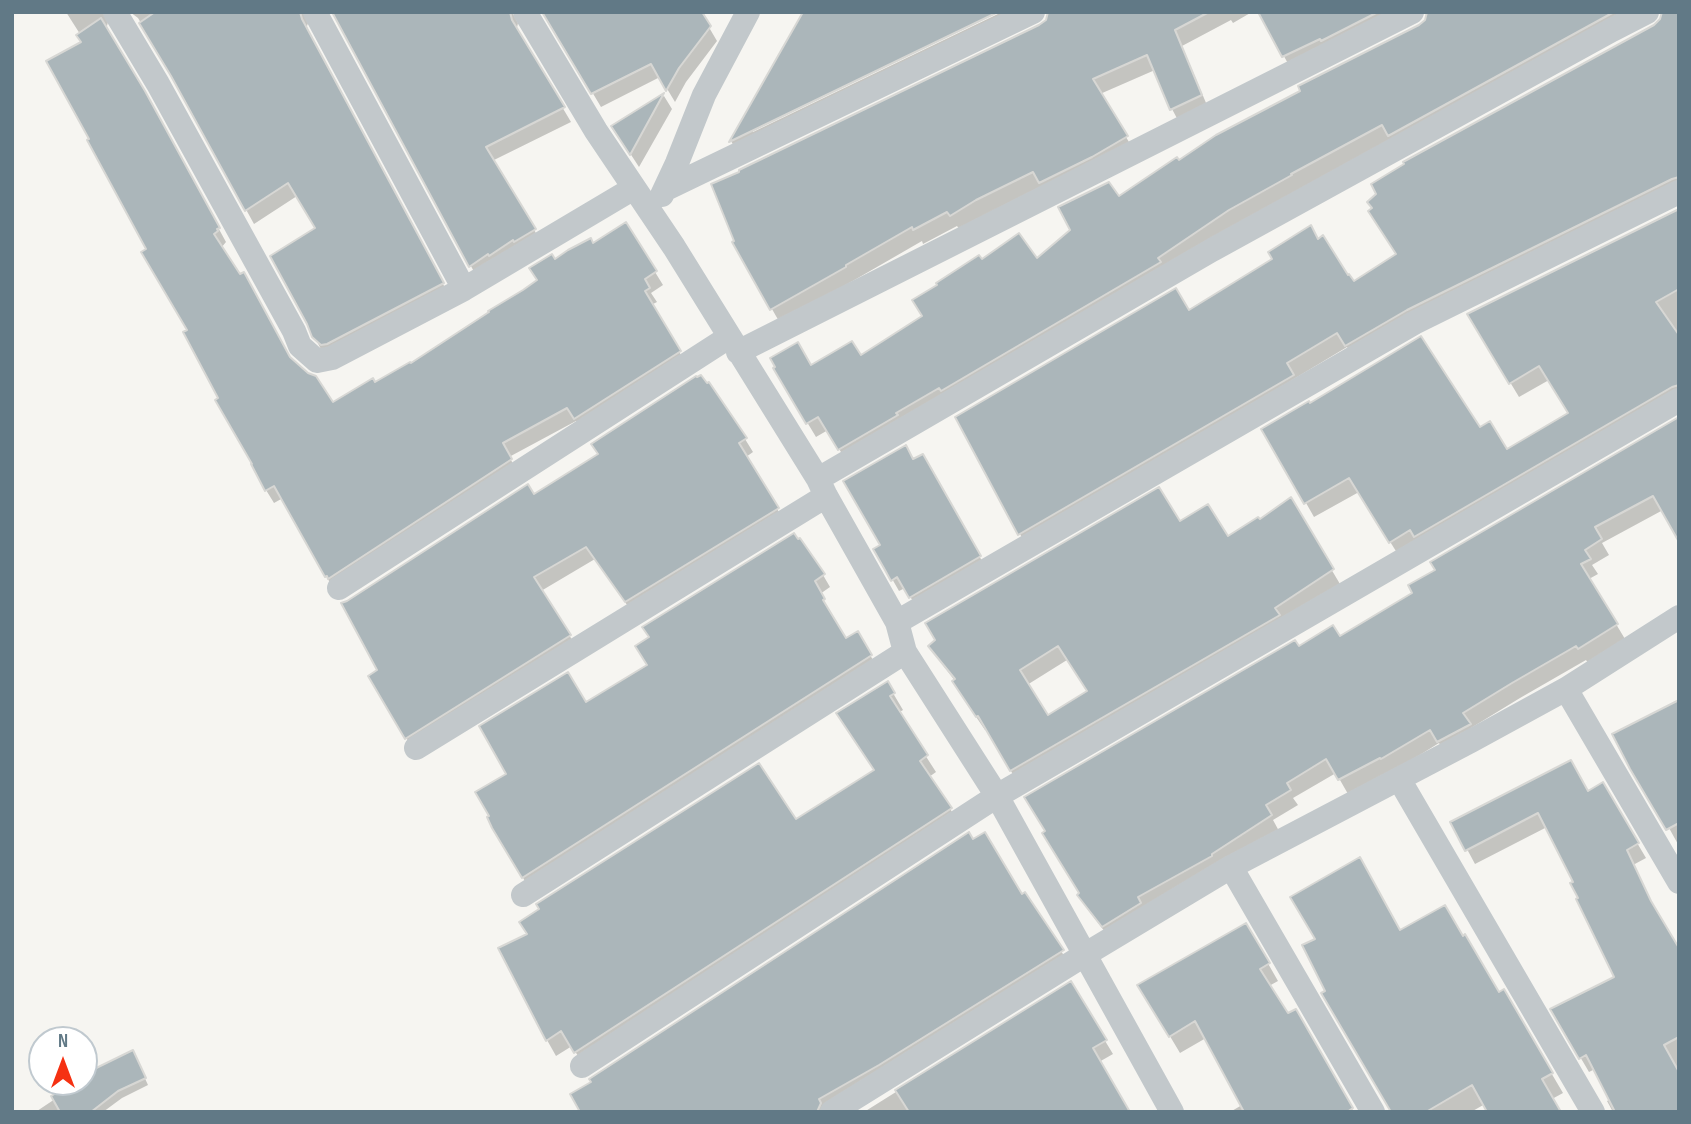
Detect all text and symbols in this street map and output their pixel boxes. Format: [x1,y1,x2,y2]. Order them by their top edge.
north arrow [28,1026,98,1096]
text: N [58,1030,68,1053]

